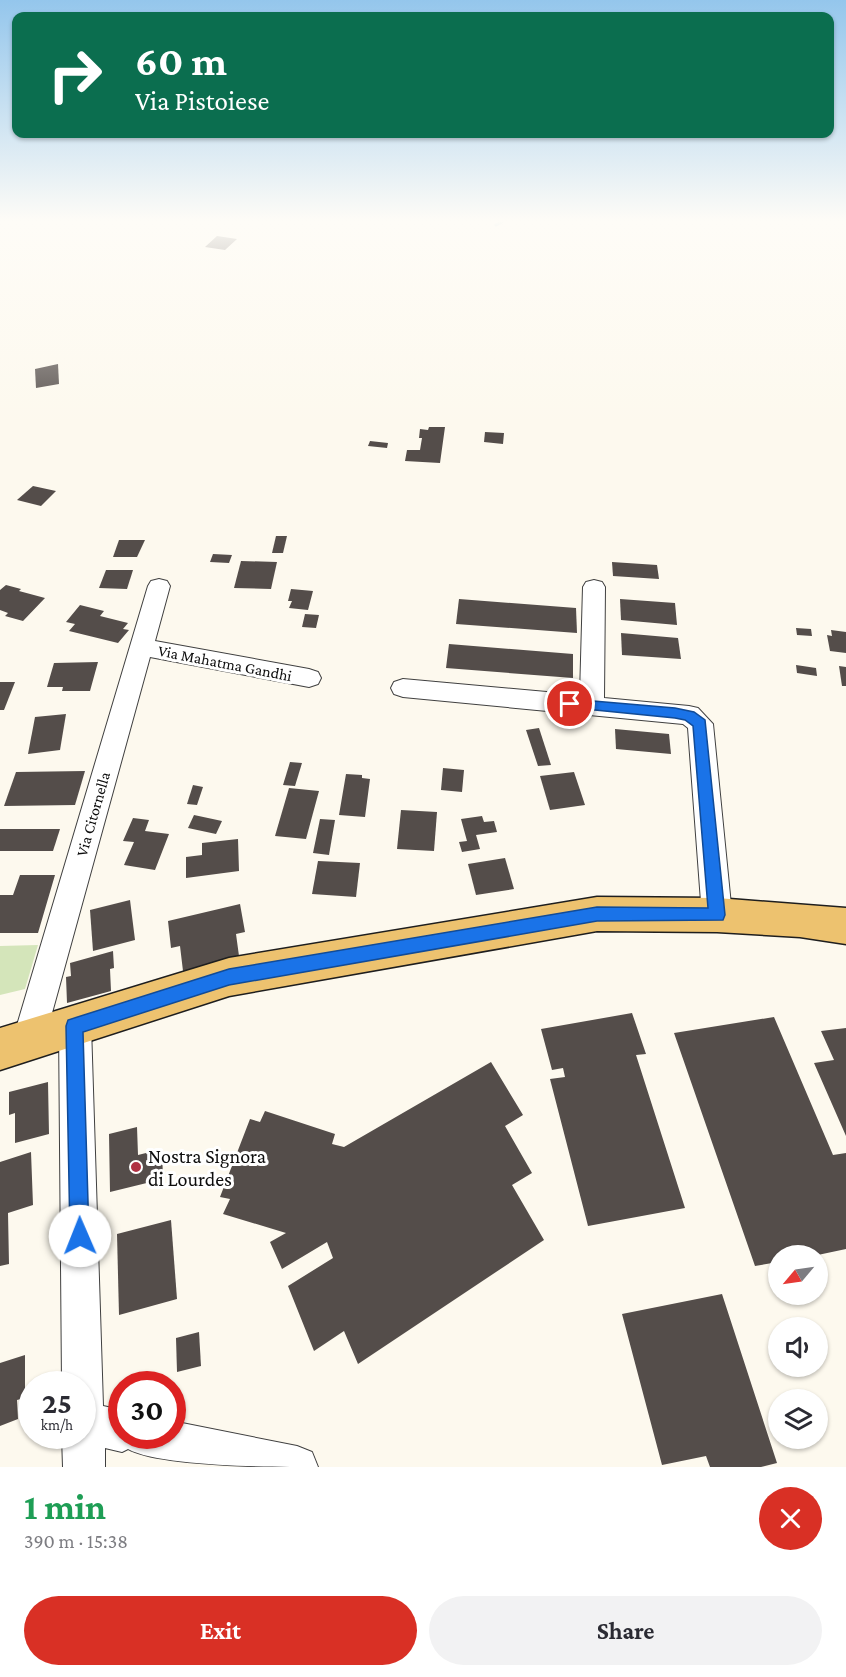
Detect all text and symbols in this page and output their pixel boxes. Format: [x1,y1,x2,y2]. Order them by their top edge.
icon: right [36,36,114,114]
text: 60 m [135,37,227,84]
text: Via Pistoiese [135,86,269,116]
street label: Via Mahatma Gandhi [157,642,293,684]
pin [544,678,595,729]
icon: arrive [553,687,586,720]
street label: Via Citornella [73,769,113,858]
place label: Nostra Signora di Lourdes [148,1145,266,1190]
marker: Nostra Signora di Lourdes [129,1160,143,1174]
position arrow [48,1204,112,1268]
north arrow [768,1245,828,1305]
map controls [768,1245,828,1449]
button: sound [768,1317,828,1377]
speed limit sign: 30 [108,1371,186,1449]
text: 25 [42,1386,72,1419]
button: layers [768,1389,828,1449]
text: km/h [41,1417,73,1433]
text: 1 min [24,1487,106,1527]
button: close [759,1487,822,1550]
text: 390 m · 15:38 [24,1530,128,1552]
button: Exit [24,1596,417,1665]
button: Share [429,1596,822,1665]

